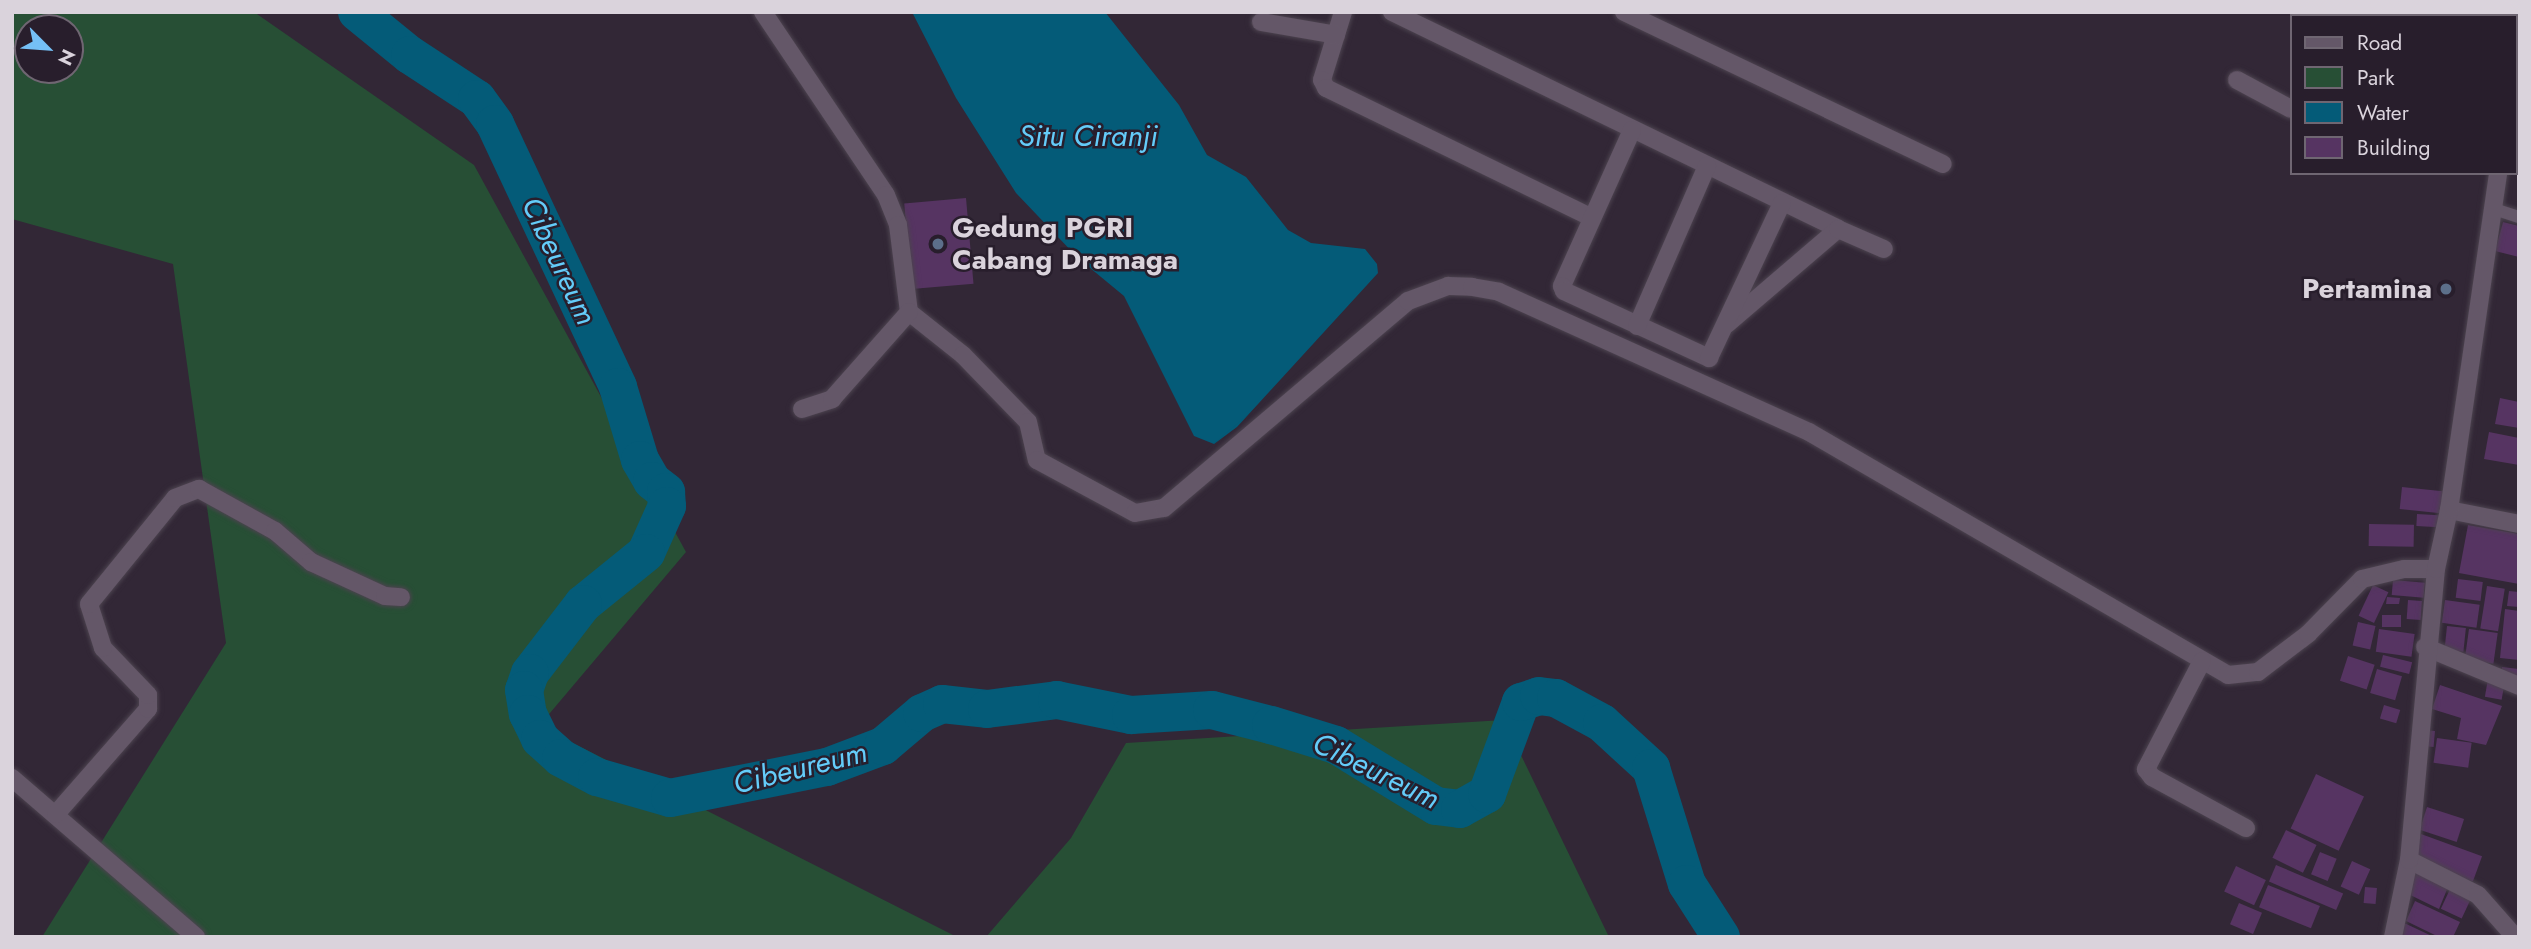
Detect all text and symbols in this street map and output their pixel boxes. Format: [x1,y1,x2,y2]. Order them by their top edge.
north arrow [14,14,84,84]
legend [2290,14,2517,175]
text: Road [2357,28,2402,58]
text: N [51,45,82,70]
text: Park [2357,63,2394,93]
text: Water [2357,98,2409,128]
water label: Situ Ciranji [1018,118,1158,154]
text: Building [2357,133,2430,163]
water label: Cibeureum [514,191,604,331]
place label: Gedung PGRI Cabang Dramaga [952,211,1178,277]
marker: Gedung PGRI Cabang Dramaga [930,236,946,252]
place label: Pertamina [2302,272,2432,306]
marker: Pertamina [2438,281,2454,297]
water label: Cibeureum [1307,725,1445,817]
water label: Cibeureum [729,734,871,802]

